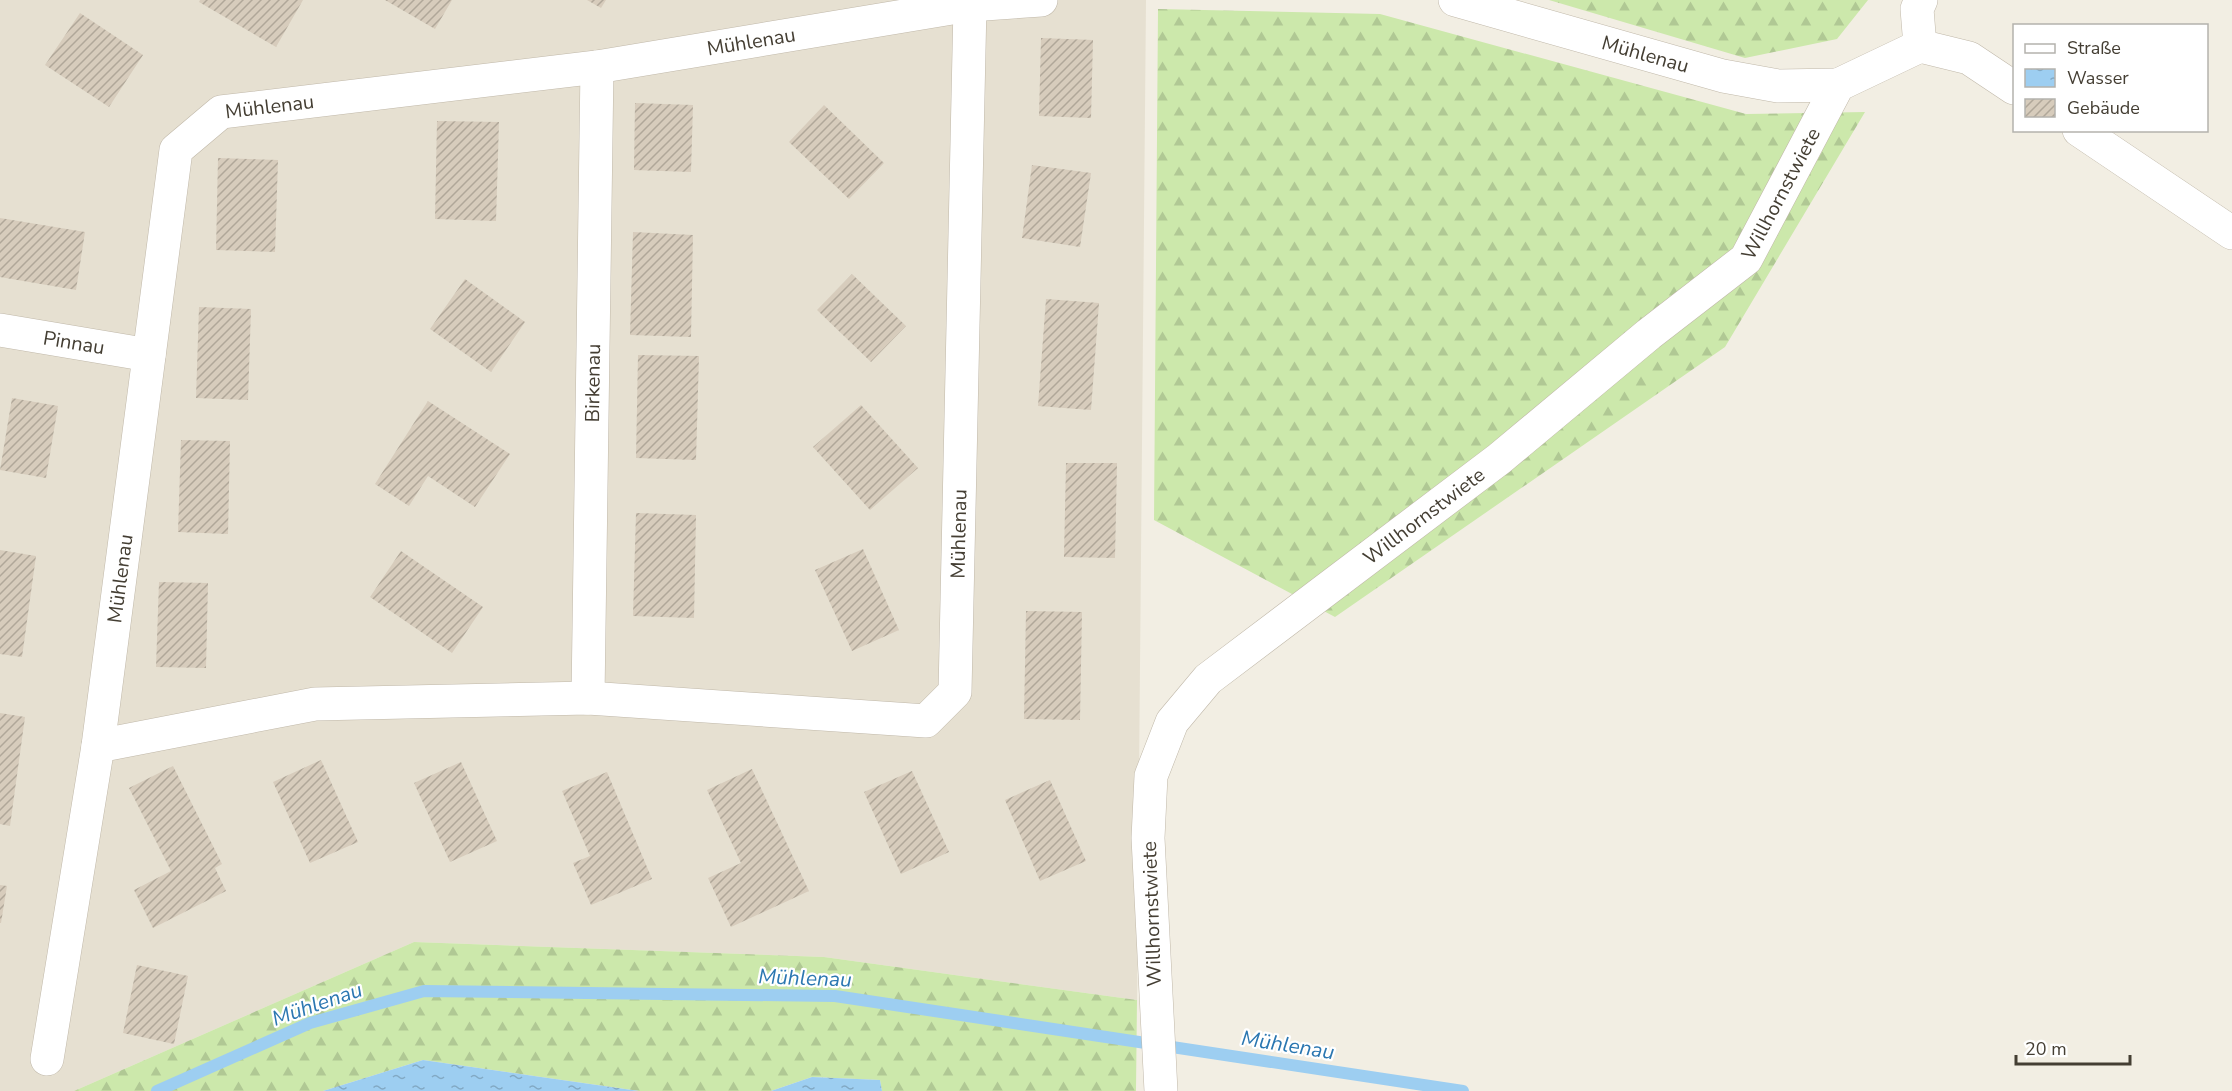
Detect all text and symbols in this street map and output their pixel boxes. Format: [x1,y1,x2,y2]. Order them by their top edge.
street label: Mühlenau [705,21,797,62]
legend [2013,24,2208,132]
street label: Mühlenau [1599,29,1692,79]
text: Straße [2067,36,2121,60]
text: Wasser [2067,66,2129,90]
street label: Mühlenau [224,87,316,125]
text: Gebäude [2067,96,2140,120]
street label: Willhornstwiete [1735,123,1827,264]
street label: Pinnau [41,324,107,361]
street label: Birkenau [578,343,607,423]
street label: Willhornstwiete [1358,461,1490,571]
street label: Mühlenau [944,489,973,579]
street label: Mühlenau [101,532,139,625]
street label: Willhornstwiete [1136,841,1168,987]
water label: Mühlenau [758,962,852,994]
water label: Mühlenau [268,975,366,1033]
water label: Mühlenau [1239,1024,1337,1066]
scale bar [2016,1028,2130,1066]
text: 20 m [2025,1037,2067,1061]

